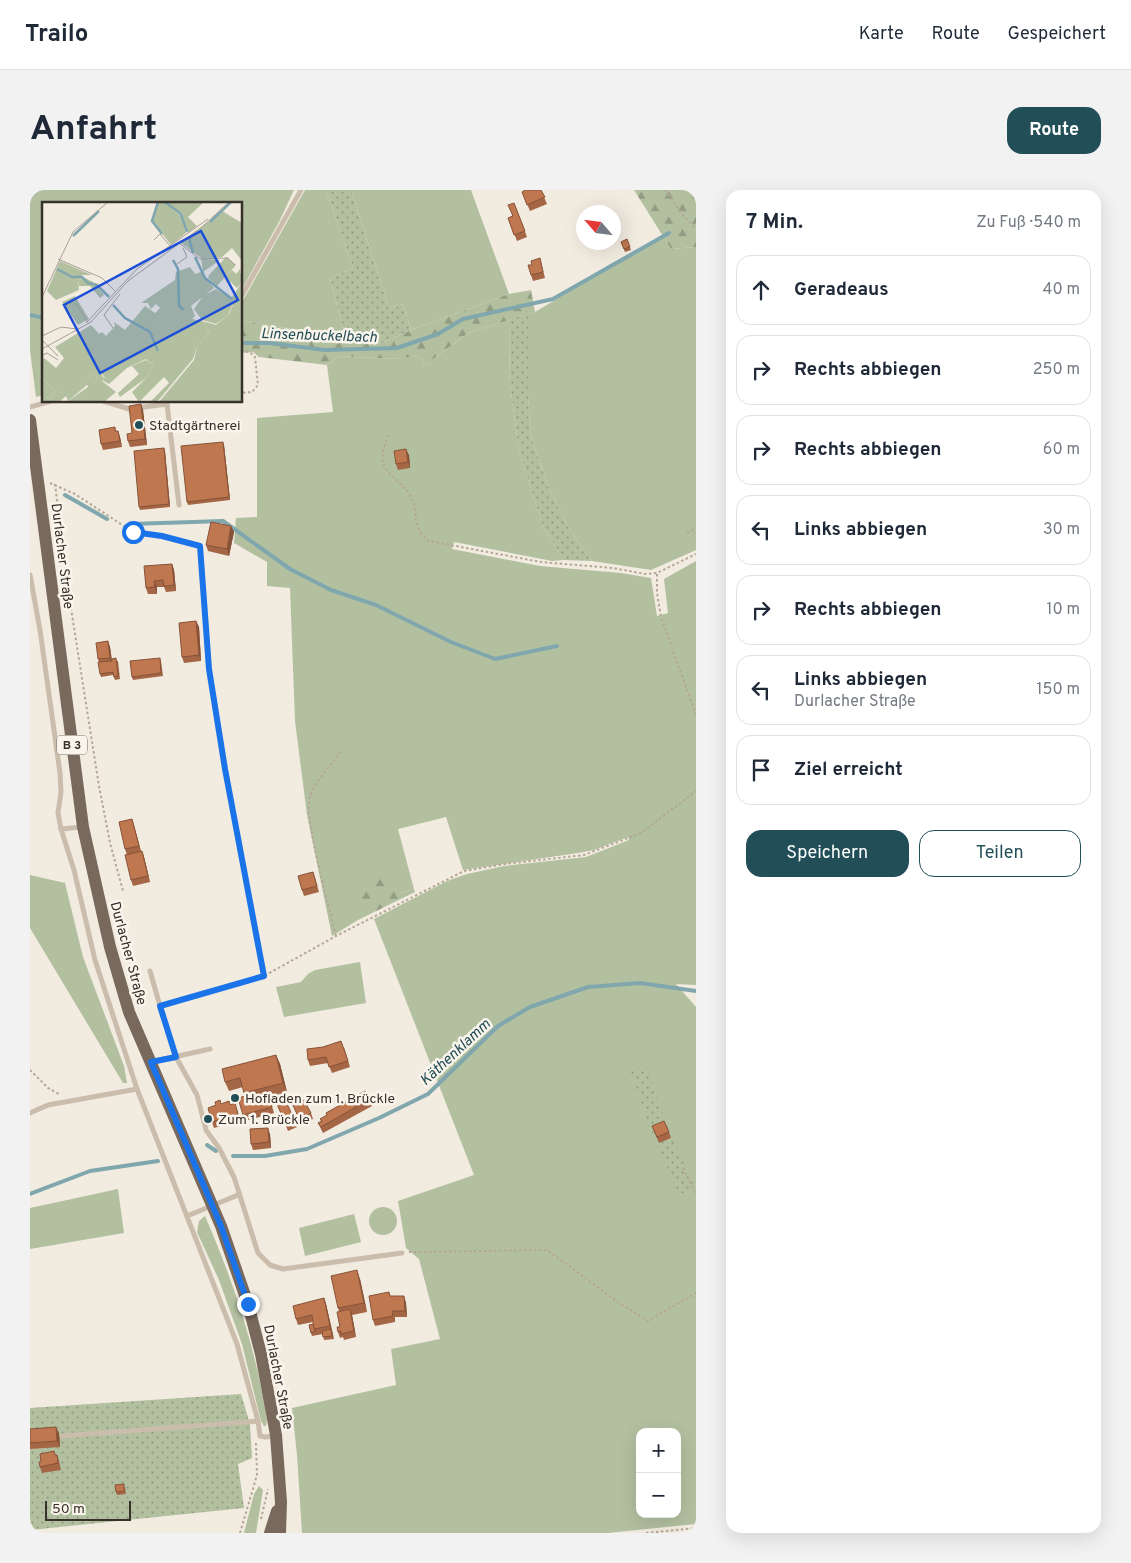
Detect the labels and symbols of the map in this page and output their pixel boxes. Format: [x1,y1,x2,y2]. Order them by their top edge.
inset map [42,202,242,402]
north arrow [576,205,621,250]
water label: Linsenbuckelbach [261,325,377,348]
place label: Stadtgärtnerei [149,418,241,435]
marker: Stadtgärtnerei [133,419,145,431]
street label: Durlacher Straße [47,502,76,610]
route start [122,521,145,544]
road number: B 3 [57,736,87,754]
street label: Durlacher Straße [106,900,150,1007]
water label: Käthenklamm [417,1015,496,1091]
place label: Hofladen zum 1. Brückle [245,1091,395,1108]
marker: Hofladen zum 1. Brückle [229,1092,241,1104]
place label: Zum 1. Brückle [218,1112,310,1129]
marker: Zum 1. Brückle [202,1113,214,1125]
route end [237,1293,260,1316]
street label: Durlacher Straße [259,1323,296,1431]
scale bar [45,1498,131,1521]

